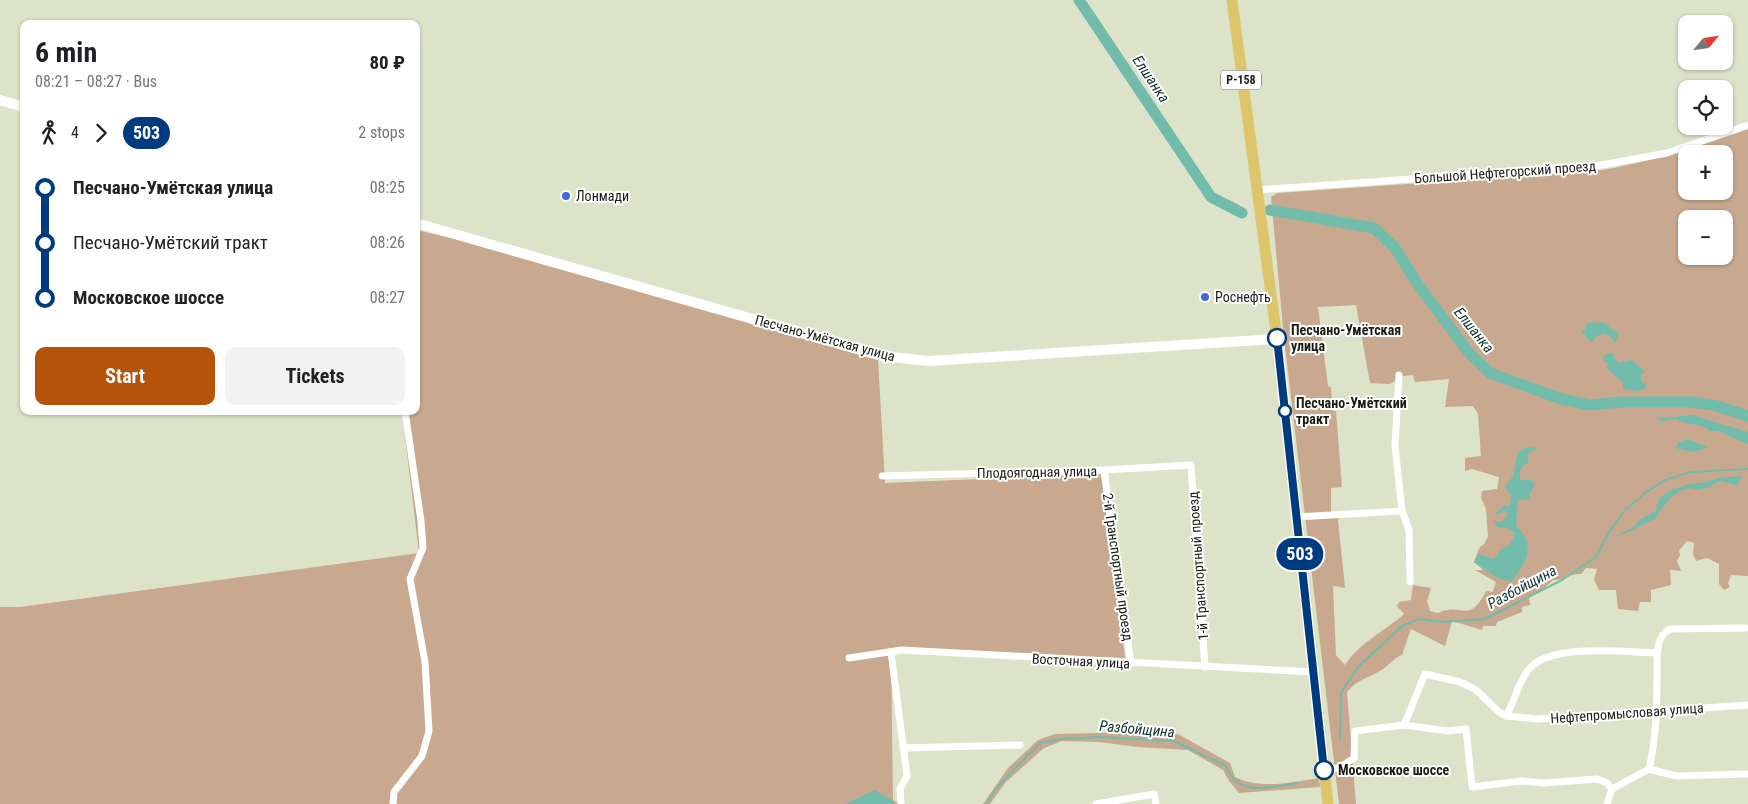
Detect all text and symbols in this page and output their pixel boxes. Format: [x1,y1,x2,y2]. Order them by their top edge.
north arrow [1678,15,1732,70]
map controls [1678,15,1733,265]
text: 6 min [35,36,97,69]
text: 80 ₽ [370,51,405,74]
water label: Елшанка [1129,52,1173,106]
road number: Р-158 [1221,70,1261,90]
text: 08:21 – 08:27 · Bus [35,72,157,91]
button: locate [1678,80,1733,135]
icon: walk [35,119,63,147]
icon: forward [87,119,115,147]
text: 503 [133,122,160,143]
text: 4 [71,123,79,142]
text: 2 stops [358,123,405,142]
button: + [1678,145,1733,200]
street label: Большой Нефтегорский проезд [1414,158,1597,186]
text: Песчано-Умётская улица [73,176,273,199]
text: 08:25 [370,178,405,197]
place label: Лонмади [576,188,629,204]
marker: Лонмади [560,190,572,202]
button: − [1678,210,1733,265]
text: Песчано-Умётский тракт [73,231,268,254]
text: 08:26 [370,233,405,252]
text: Московское шоссе [73,286,224,309]
text: 08:27 [370,288,405,307]
place label: Роснефть [1215,289,1271,305]
marker: Роснефть [1199,291,1211,303]
water label: Елшанка [1450,304,1498,356]
street label: Песчано-Умётская улица [753,312,897,364]
place label: Песчано-Умётская улица [1291,322,1401,354]
marker: Песчано-Умётская улица [1267,328,1287,348]
button: Start [35,347,215,405]
button: Tickets [225,347,405,405]
place label: Песчано-Умётский тракт [1296,395,1407,427]
marker: Песчано-Умётский тракт [1278,404,1292,418]
street label: Плодоягодная улица [977,463,1097,481]
street label: 1-й Транспортный проезд [1185,491,1211,641]
street label: 2-й Транспортный проезд [1100,492,1136,642]
line badge: 503 [1271,538,1329,570]
text: 503 [1286,543,1314,564]
water label: Разбойщина [1484,561,1560,613]
street label: Восточная улица [1032,650,1130,672]
street label: Нефтепромысловая улица [1550,700,1704,726]
water label: Разбойщина [1099,717,1175,741]
marker: Московское шоссе [1314,760,1334,780]
place label: Московское шоссе [1338,762,1450,778]

